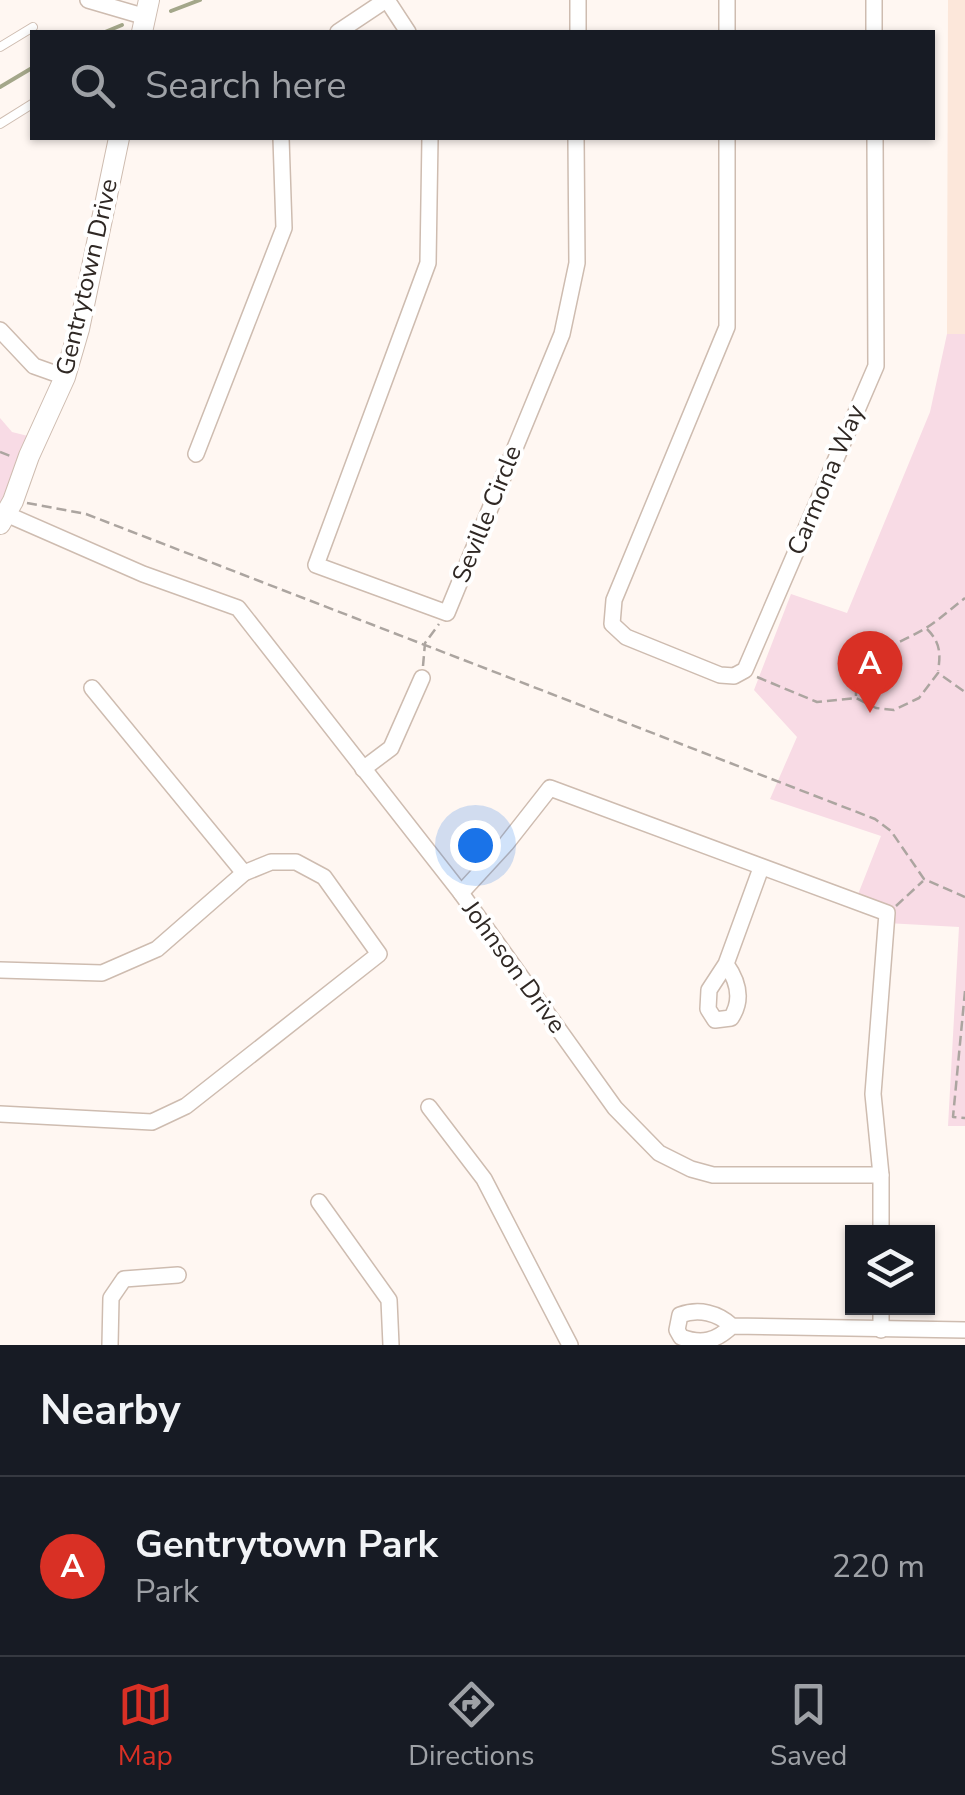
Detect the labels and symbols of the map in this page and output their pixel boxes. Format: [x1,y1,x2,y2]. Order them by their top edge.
street label: Gentrytown Drive [48,176,126,378]
street label: Carmona Way [779,400,873,560]
street label: Seville Circle [444,440,530,588]
pin: A [838,630,902,713]
your location [450,820,501,871]
street label: Johnson Drive [454,893,574,1040]

